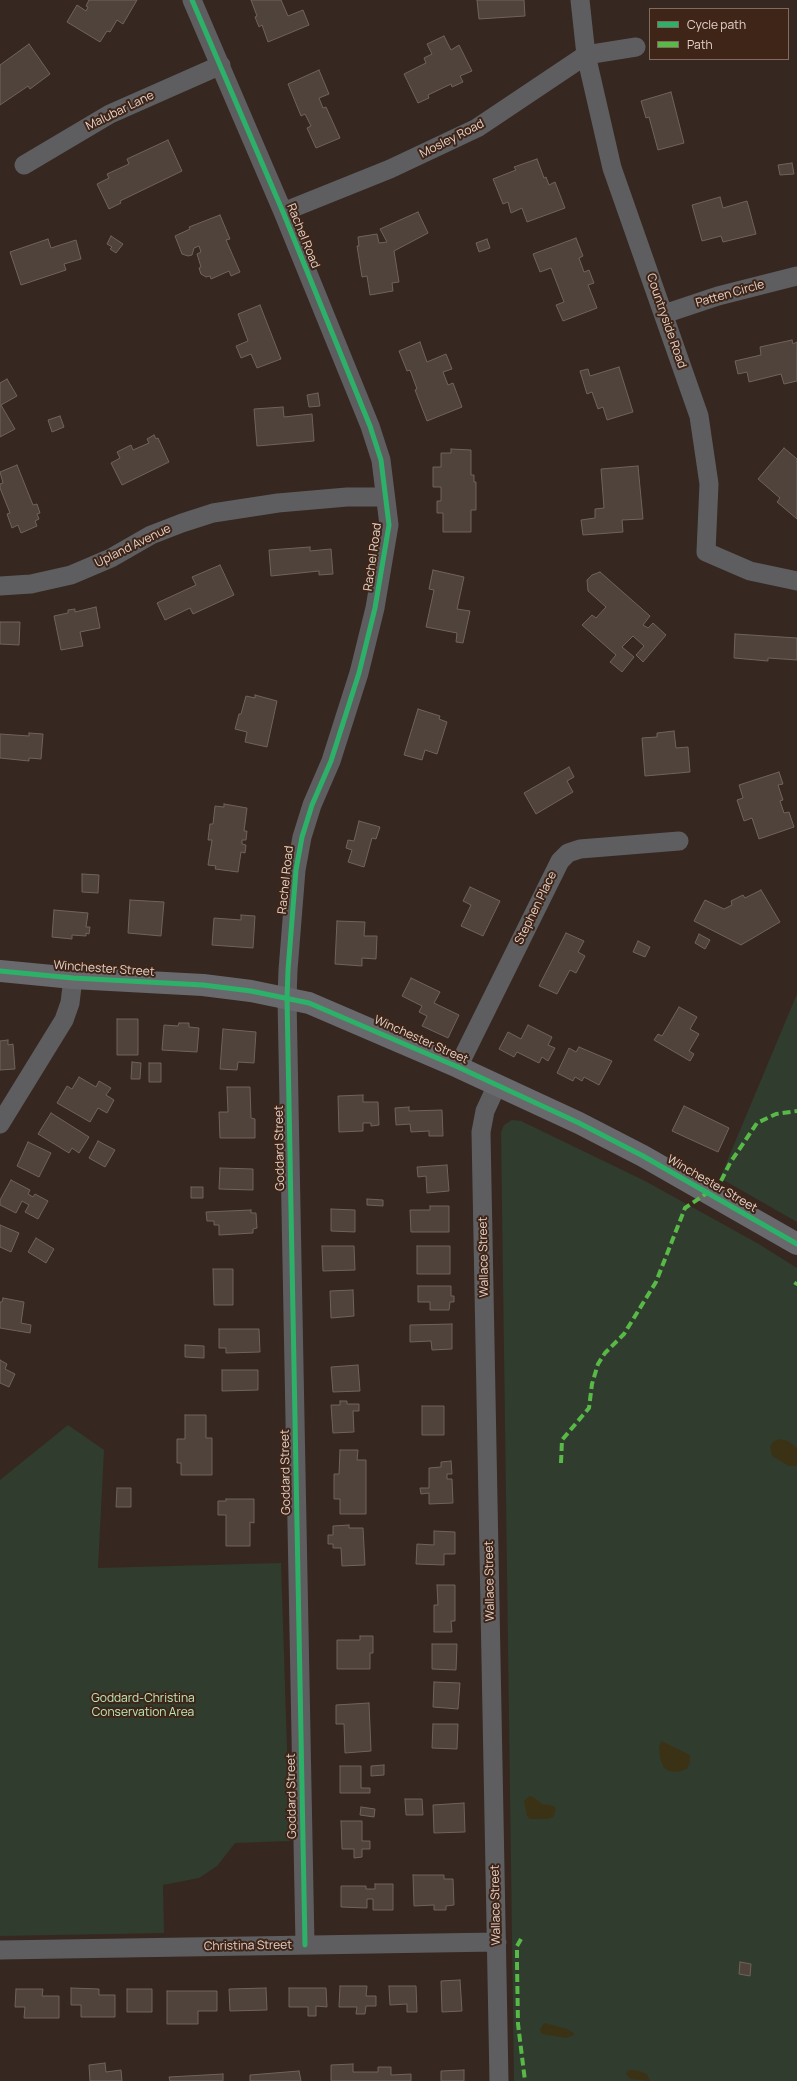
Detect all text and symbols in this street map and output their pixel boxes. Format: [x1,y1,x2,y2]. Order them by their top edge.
legend [649,8,789,60]
text: Cycle path [687,16,746,33]
text: Path [687,36,713,53]
street label: Malubar Lane [84,88,156,134]
street label: Mosley Road [417,117,487,161]
street label: Rachel Road [283,201,323,271]
street label: Countryside Road [643,272,689,370]
street label: Patten Circle [694,277,766,311]
street label: Upland Avenue [93,521,173,571]
street label: Rachel Road [361,522,385,592]
street label: Rachel Road [275,845,297,915]
street label: Stephen Place [512,869,560,947]
street label: Winchester Street [53,958,155,980]
street label: Winchester Street [372,1013,470,1067]
street label: Goddard Street [272,1105,288,1191]
street label: Winchester Street [664,1152,760,1216]
street label: Wallace Street [476,1217,492,1297]
street label: Goddard Street [278,1429,294,1515]
street label: Wallace Street [482,1541,498,1621]
park label: Goddard-Christina Conservation Area [91,1692,195,1720]
street label: Goddard Street [284,1753,300,1839]
street label: Wallace Street [488,1865,504,1945]
street label: Christina Street [204,1938,292,1954]

